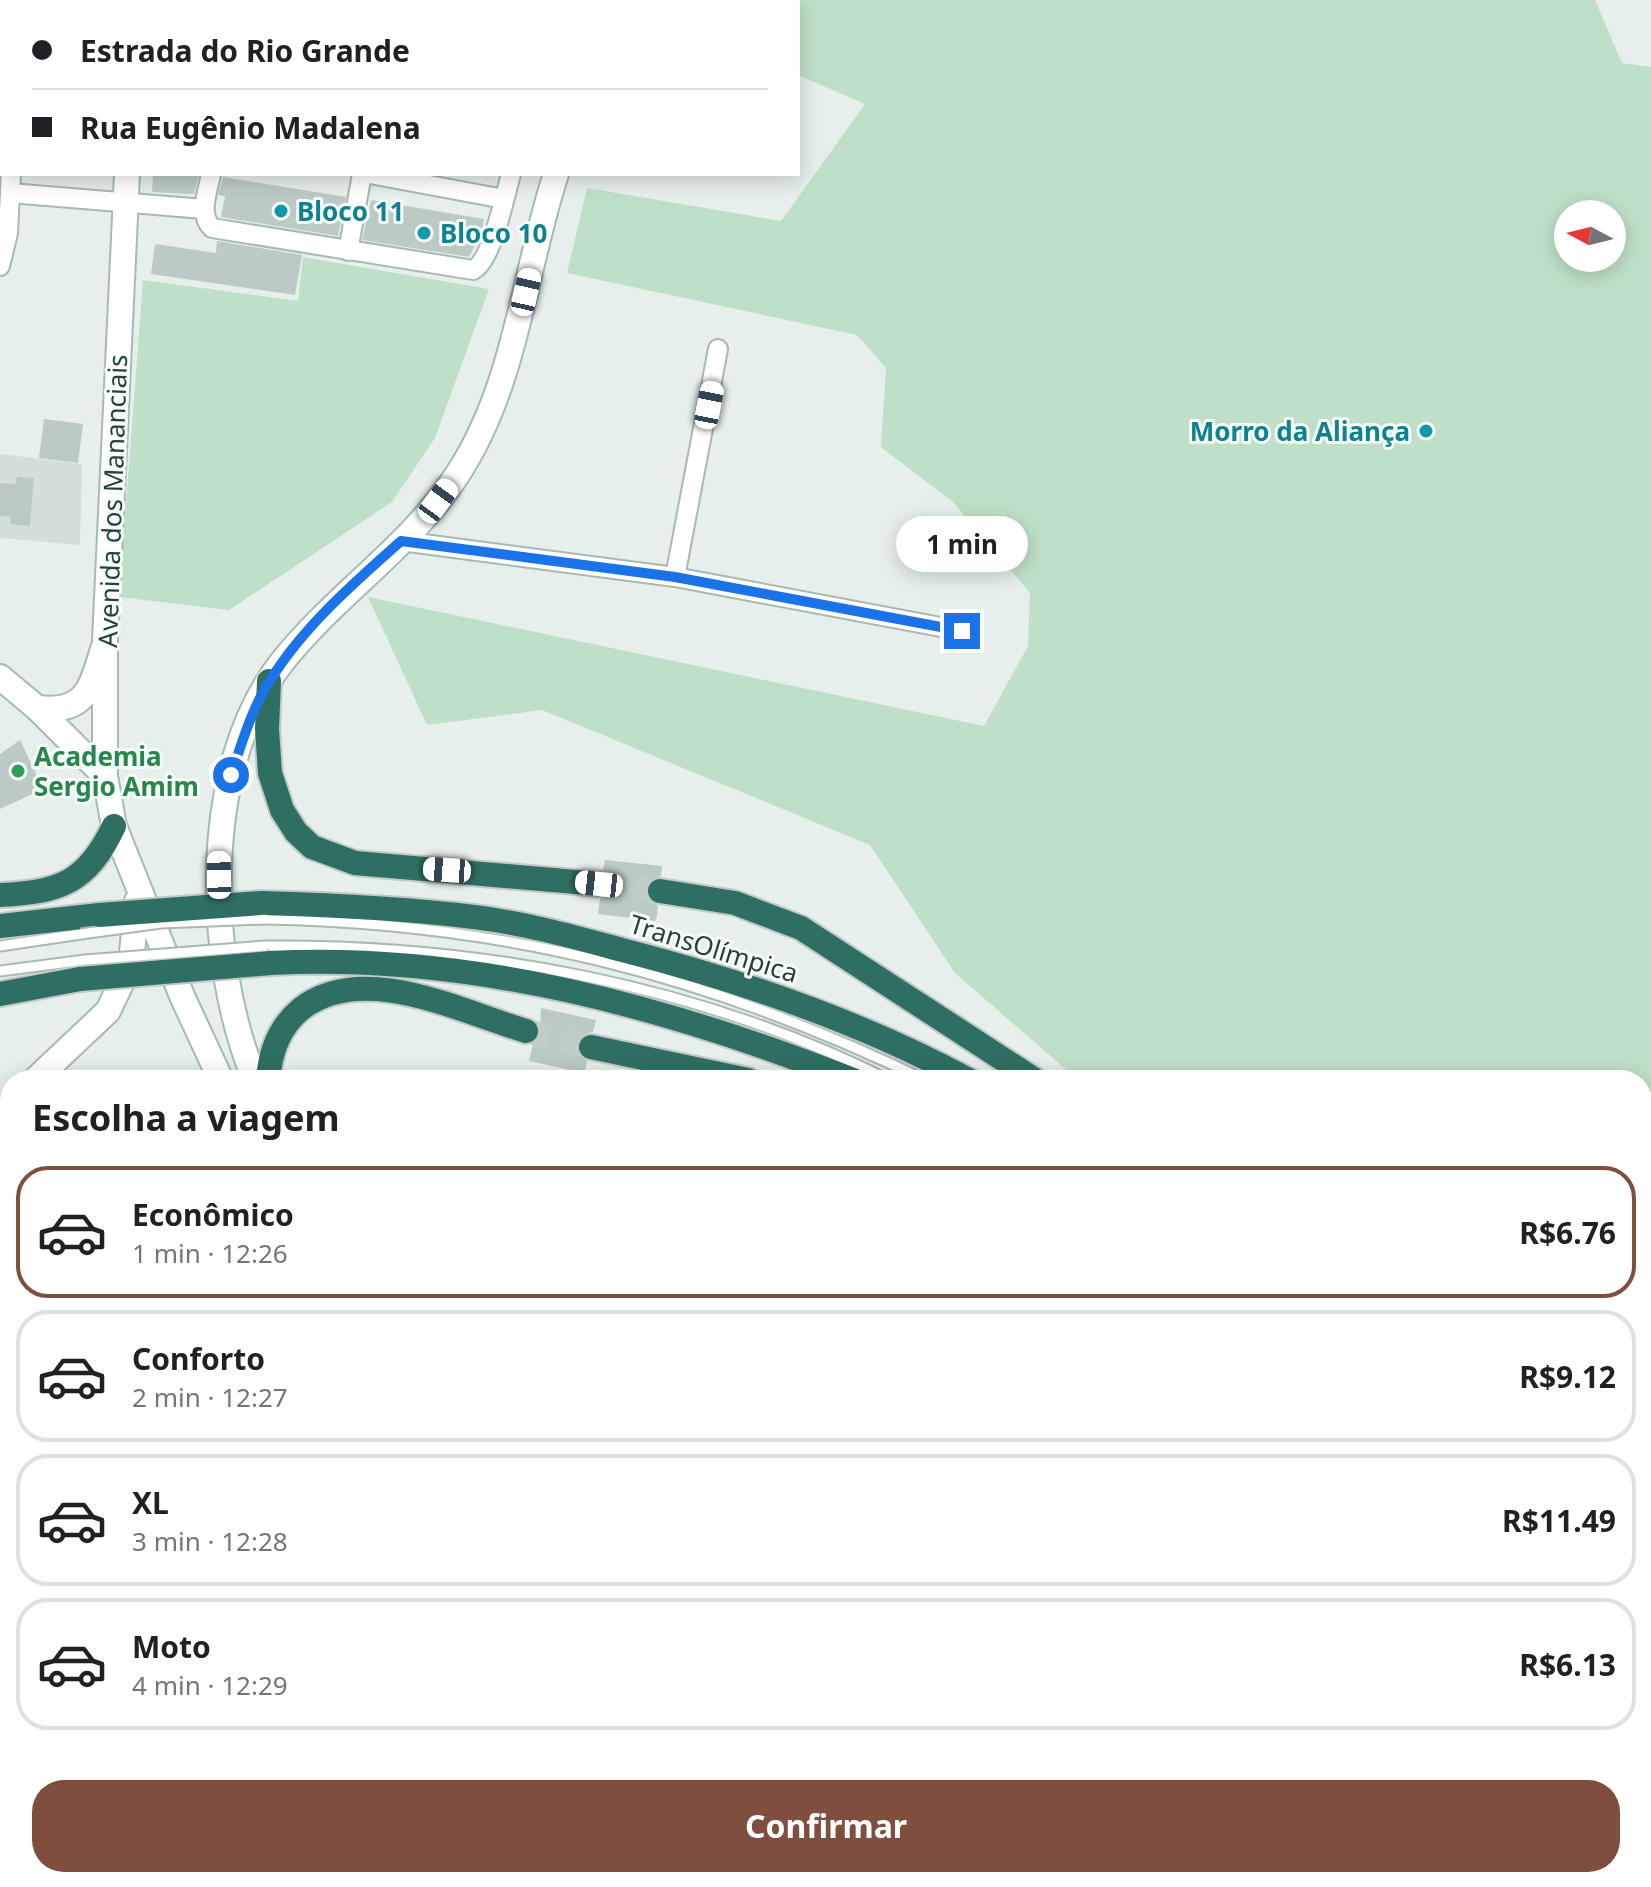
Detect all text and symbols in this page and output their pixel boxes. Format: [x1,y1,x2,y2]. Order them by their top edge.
text: Estrada do Rio Grande [80,30,410,71]
text: Rua Eugênio Madalena [80,107,421,148]
place label: Bloco 11 [297,193,404,229]
north arrow [1554,200,1626,272]
map controls [1554,200,1626,272]
marker: Bloco 11 [272,202,290,220]
place label: Bloco 10 [440,215,547,251]
marker: Bloco 10 [415,224,433,242]
car [509,266,543,318]
street label: Avenida dos Mananciais [89,354,135,648]
car [693,379,725,431]
place label: Morro da Aliança [1190,413,1410,449]
marker: Morro da Aliança [1417,422,1435,440]
car [414,475,462,527]
callout: 1 min [896,515,1028,571]
text: 1 min [926,526,998,562]
route end [944,613,980,649]
place label: Academia Sergio Amim [34,738,199,804]
route start [213,757,249,793]
marker: Academia Sergio Amim [9,762,27,780]
car [207,851,231,899]
car [422,856,472,884]
car [574,870,624,898]
street label: TransOlímpica [625,905,803,991]
text: Escolha a viagem [32,1093,340,1142]
text: Econômico [132,1194,294,1235]
icon: car [36,1196,108,1268]
text: R$6.76 [1519,1212,1616,1253]
text: 1 min · 12:26 [132,1235,288,1271]
text: Conforto [132,1338,265,1379]
icon: car [36,1340,108,1412]
text: R$9.12 [1519,1356,1616,1397]
text: 2 min · 12:27 [132,1379,288,1415]
text: XL [132,1482,169,1523]
icon: car [36,1484,108,1556]
text: R$11.49 [1502,1500,1616,1541]
text: 3 min · 12:28 [132,1523,288,1559]
text: Moto [132,1626,211,1667]
icon: car [36,1628,108,1700]
text: R$6.13 [1519,1644,1616,1685]
text: 4 min · 12:29 [132,1667,288,1703]
button: Confirmar [32,1780,1620,1872]

